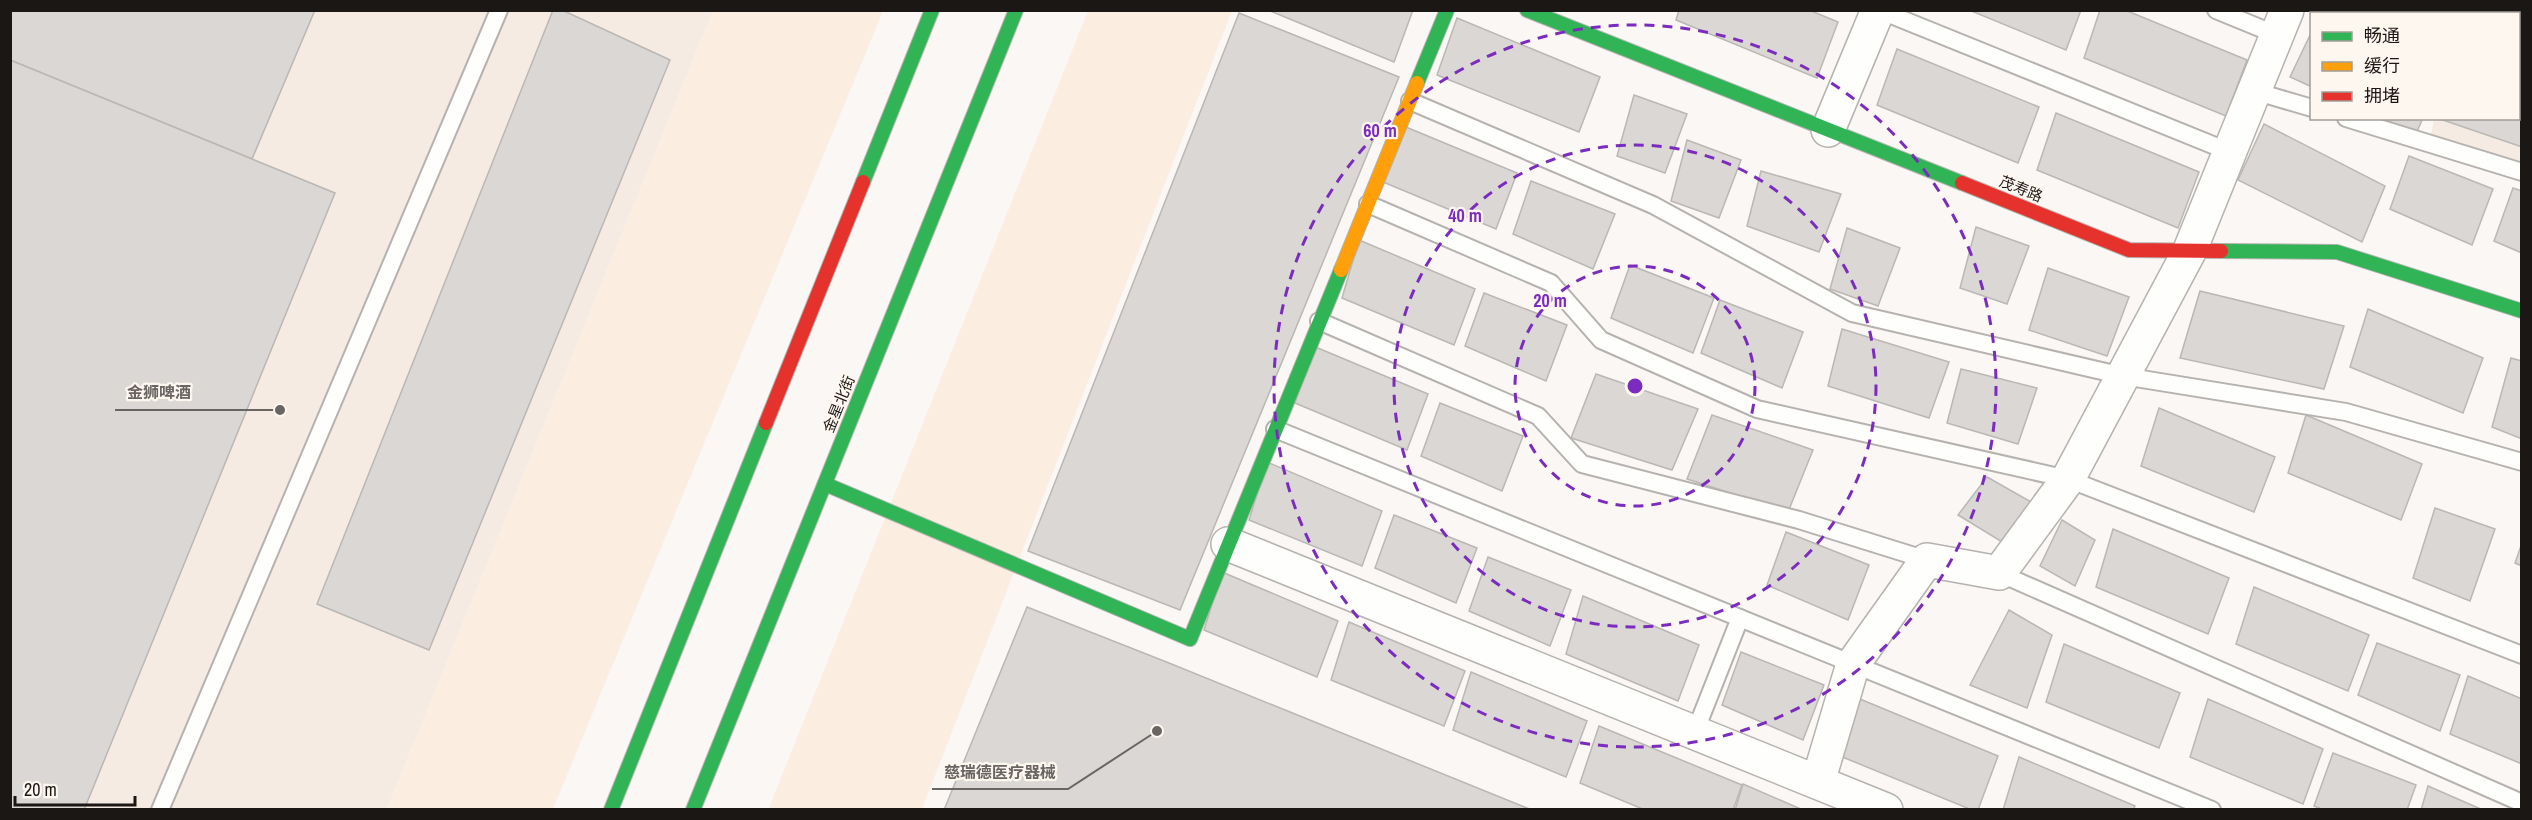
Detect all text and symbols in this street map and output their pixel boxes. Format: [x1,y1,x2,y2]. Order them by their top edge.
legend [2310,12,2520,120]
text: 畅通 [2364,23,2400,48]
text: 缓行 [2364,53,2400,78]
text: 拥堵 [2364,83,2400,108]
text: 60 m [1363,118,1397,143]
street label: 茂寿路 [1996,170,2046,207]
text: 40 m [1448,203,1482,228]
text: 20 m [1533,288,1567,313]
street label: 金星北街 [818,372,860,436]
callout: 金狮啤酒 [115,376,203,410]
centre of rings [1625,376,1645,396]
text: 金狮啤酒 [127,381,191,403]
callout: 慈瑞德医疗器械 [932,755,1068,789]
text: 慈瑞德医疗器械 [944,761,1056,783]
scale bar [15,769,135,807]
text: 20 m [24,777,57,802]

